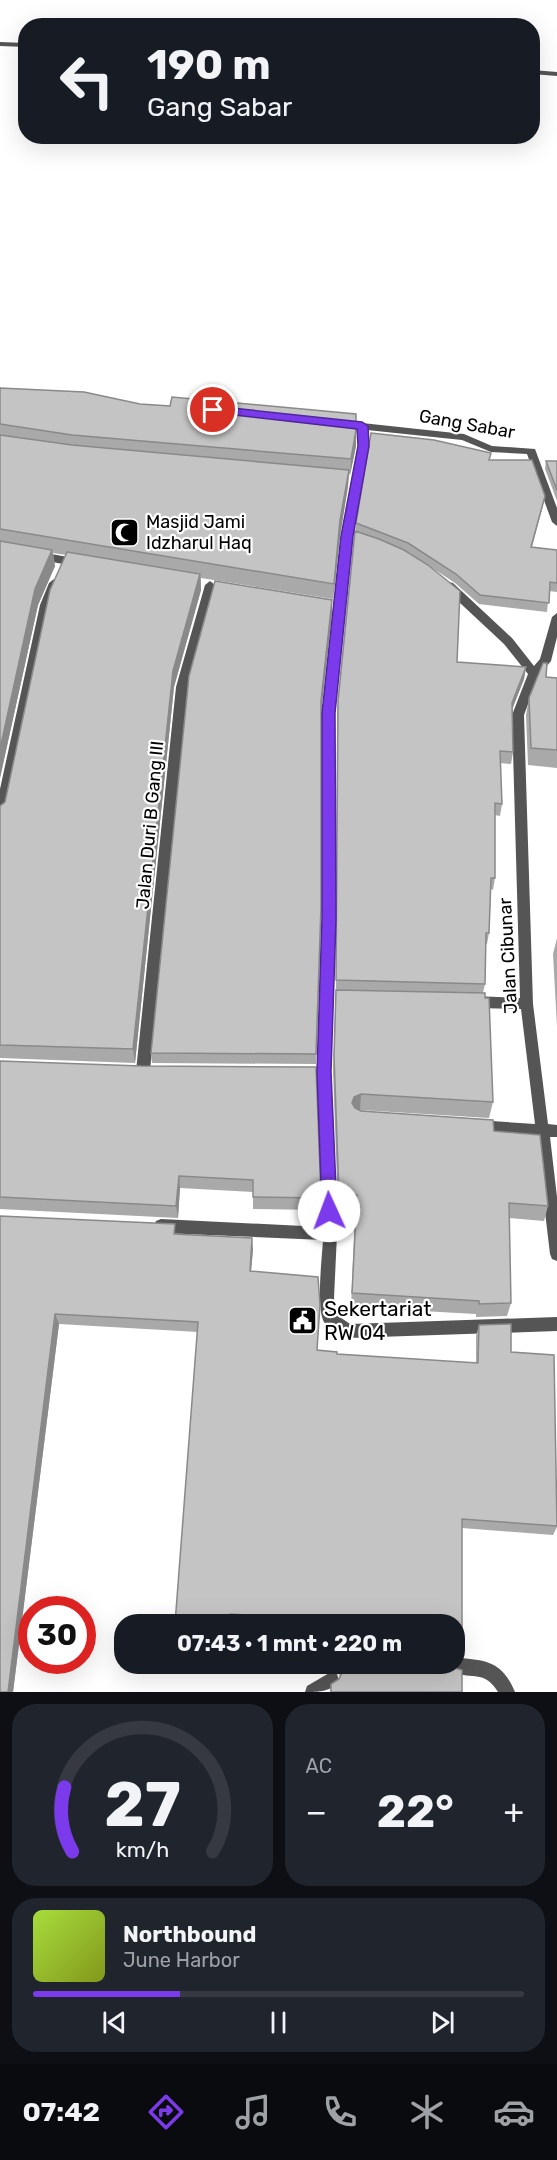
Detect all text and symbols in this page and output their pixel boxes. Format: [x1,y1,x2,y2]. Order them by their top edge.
text: 190 m [147,40,271,90]
icon: left [48,42,126,120]
text: Gang Sabar [147,91,292,123]
pin [187,384,238,435]
icon: arrive [196,393,229,426]
street label: Gang Sabar [417,405,517,443]
place label: Masjid Jami Idzharul Haq [146,511,252,554]
mosque icon: Masjid Jami Idzharul Haq [109,516,141,548]
street label: Jalan Duri B Gang III [132,740,168,910]
street label: Jalan Cibunar [494,897,522,1015]
position arrow [297,1179,361,1243]
place label: Sekertariat RW 04 [324,1296,431,1345]
public building icon: Sekertariat RW 04 [287,1305,319,1337]
speed limit sign: 30 [18,1596,96,1674]
text: 07:43 · 1 mnt · 220 m [177,1630,402,1657]
text: AC [306,1754,332,1778]
text: 27 [104,1768,180,1842]
text: 22° [377,1785,454,1838]
text: − [306,1792,327,1831]
text: + [503,1792,524,1831]
text: km/h [115,1837,169,1862]
text: Northbound [123,1921,256,1948]
text: June Harbor [123,1948,240,1972]
icon: previous [98,2006,131,2039]
icon: pause [262,2006,295,2039]
icon: next [426,2006,459,2039]
icon: directions [145,2091,187,2133]
icon: music [232,2091,274,2133]
icon: phone [319,2091,361,2133]
icon: climate [406,2091,448,2133]
icon: car [493,2091,535,2133]
text: 07:42 [22,2096,100,2128]

